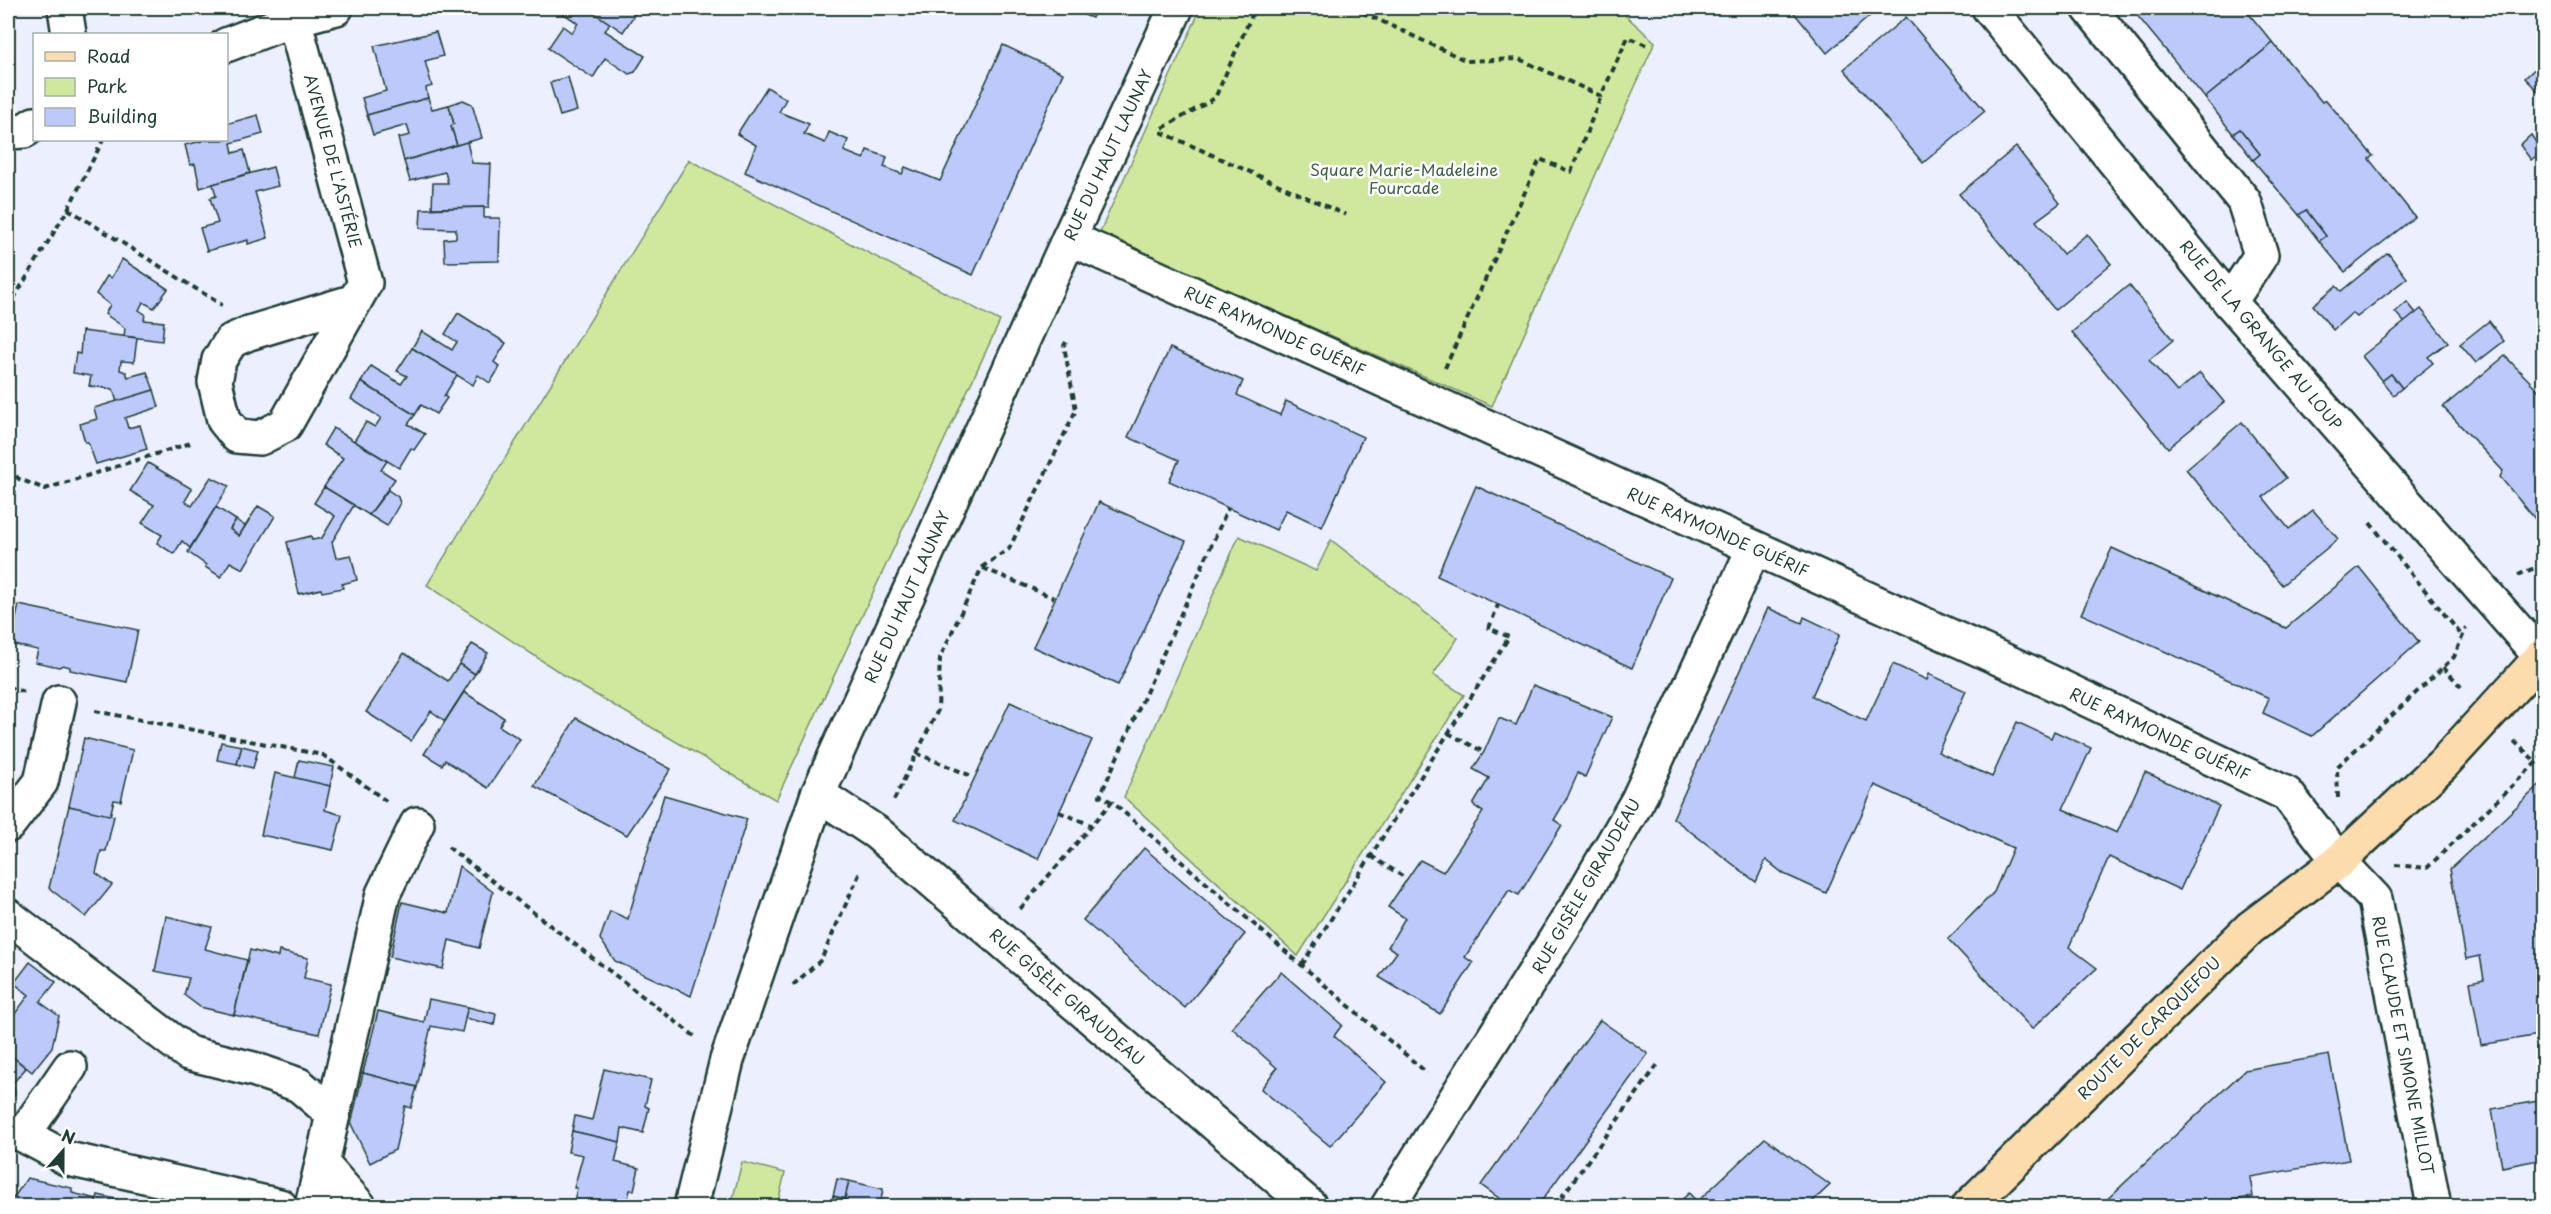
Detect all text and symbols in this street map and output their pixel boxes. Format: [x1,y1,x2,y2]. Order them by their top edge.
legend [33,33,228,141]
text: Road [87,42,131,69]
street label: RUE DU HAUT LAUNAY [1057,65,1157,244]
street label: AVENUE DE L'ASTÉRIE [299,71,369,250]
text: Park [87,72,127,99]
text: Building [87,102,157,129]
park label: Square Marie-Madeleine Fourcade [1310,157,1498,199]
street label: RUE DE LA GRANGE AU LOUP [2175,234,2349,435]
street label: RUE RAYMONDE GUÉRIF [1181,279,1370,381]
street label: RUE RAYMONDE GUÉRIF [1624,480,1813,582]
street label: RUE DU HAUT LAUNAY [857,506,955,687]
street label: RUE RAYMONDE GUÉRIF [2066,681,2255,786]
street label: RUE GISÈLE GIRAUDEAU [1525,793,1645,978]
street label: RUE CLAUDE ET SIMONE MILLOT [2367,913,2441,1176]
street label: RUE GISÈLE GIRAUDEAU [985,922,1151,1070]
street label: ROUTE DE CARQUEFOU [2071,950,2225,1104]
north arrow [33,1121,93,1181]
text: N [59,1123,79,1150]

